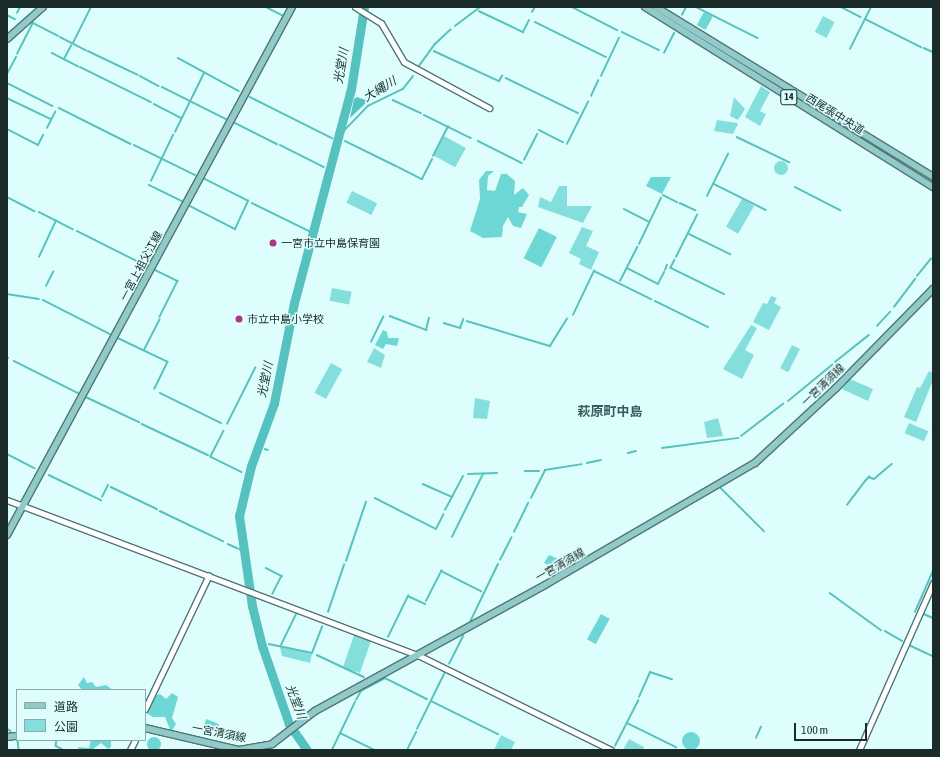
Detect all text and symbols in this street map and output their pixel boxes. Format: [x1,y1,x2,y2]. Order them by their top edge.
water label: 光堂川 [332,47,352,85]
water label: 大縄川 [361,75,399,105]
road number: 14 [780,89,798,105]
street label: 西尾張中央道 [804,91,866,137]
street label: 一宮上祖父江線 [117,229,165,303]
place label: 一宮市立中島保育園 [281,236,380,250]
marker: 一宮市立中島保育園 [268,238,278,248]
place label: 市立中島小学校 [247,312,324,326]
marker: 市立中島小学校 [234,314,244,324]
water label: 光堂川 [255,361,277,399]
street label: 一宮清須線 [799,361,847,409]
district label: 萩原町中島 [578,404,642,420]
street label: 一宮清須線 [533,546,587,584]
water label: 光堂川 [282,683,308,721]
legend [16,689,146,741]
text: 道路 [54,700,78,714]
scale bar [796,715,869,741]
text: 公園 [54,720,78,734]
street label: 一宮清須線 [191,721,247,745]
text: 100 m [801,723,828,737]

